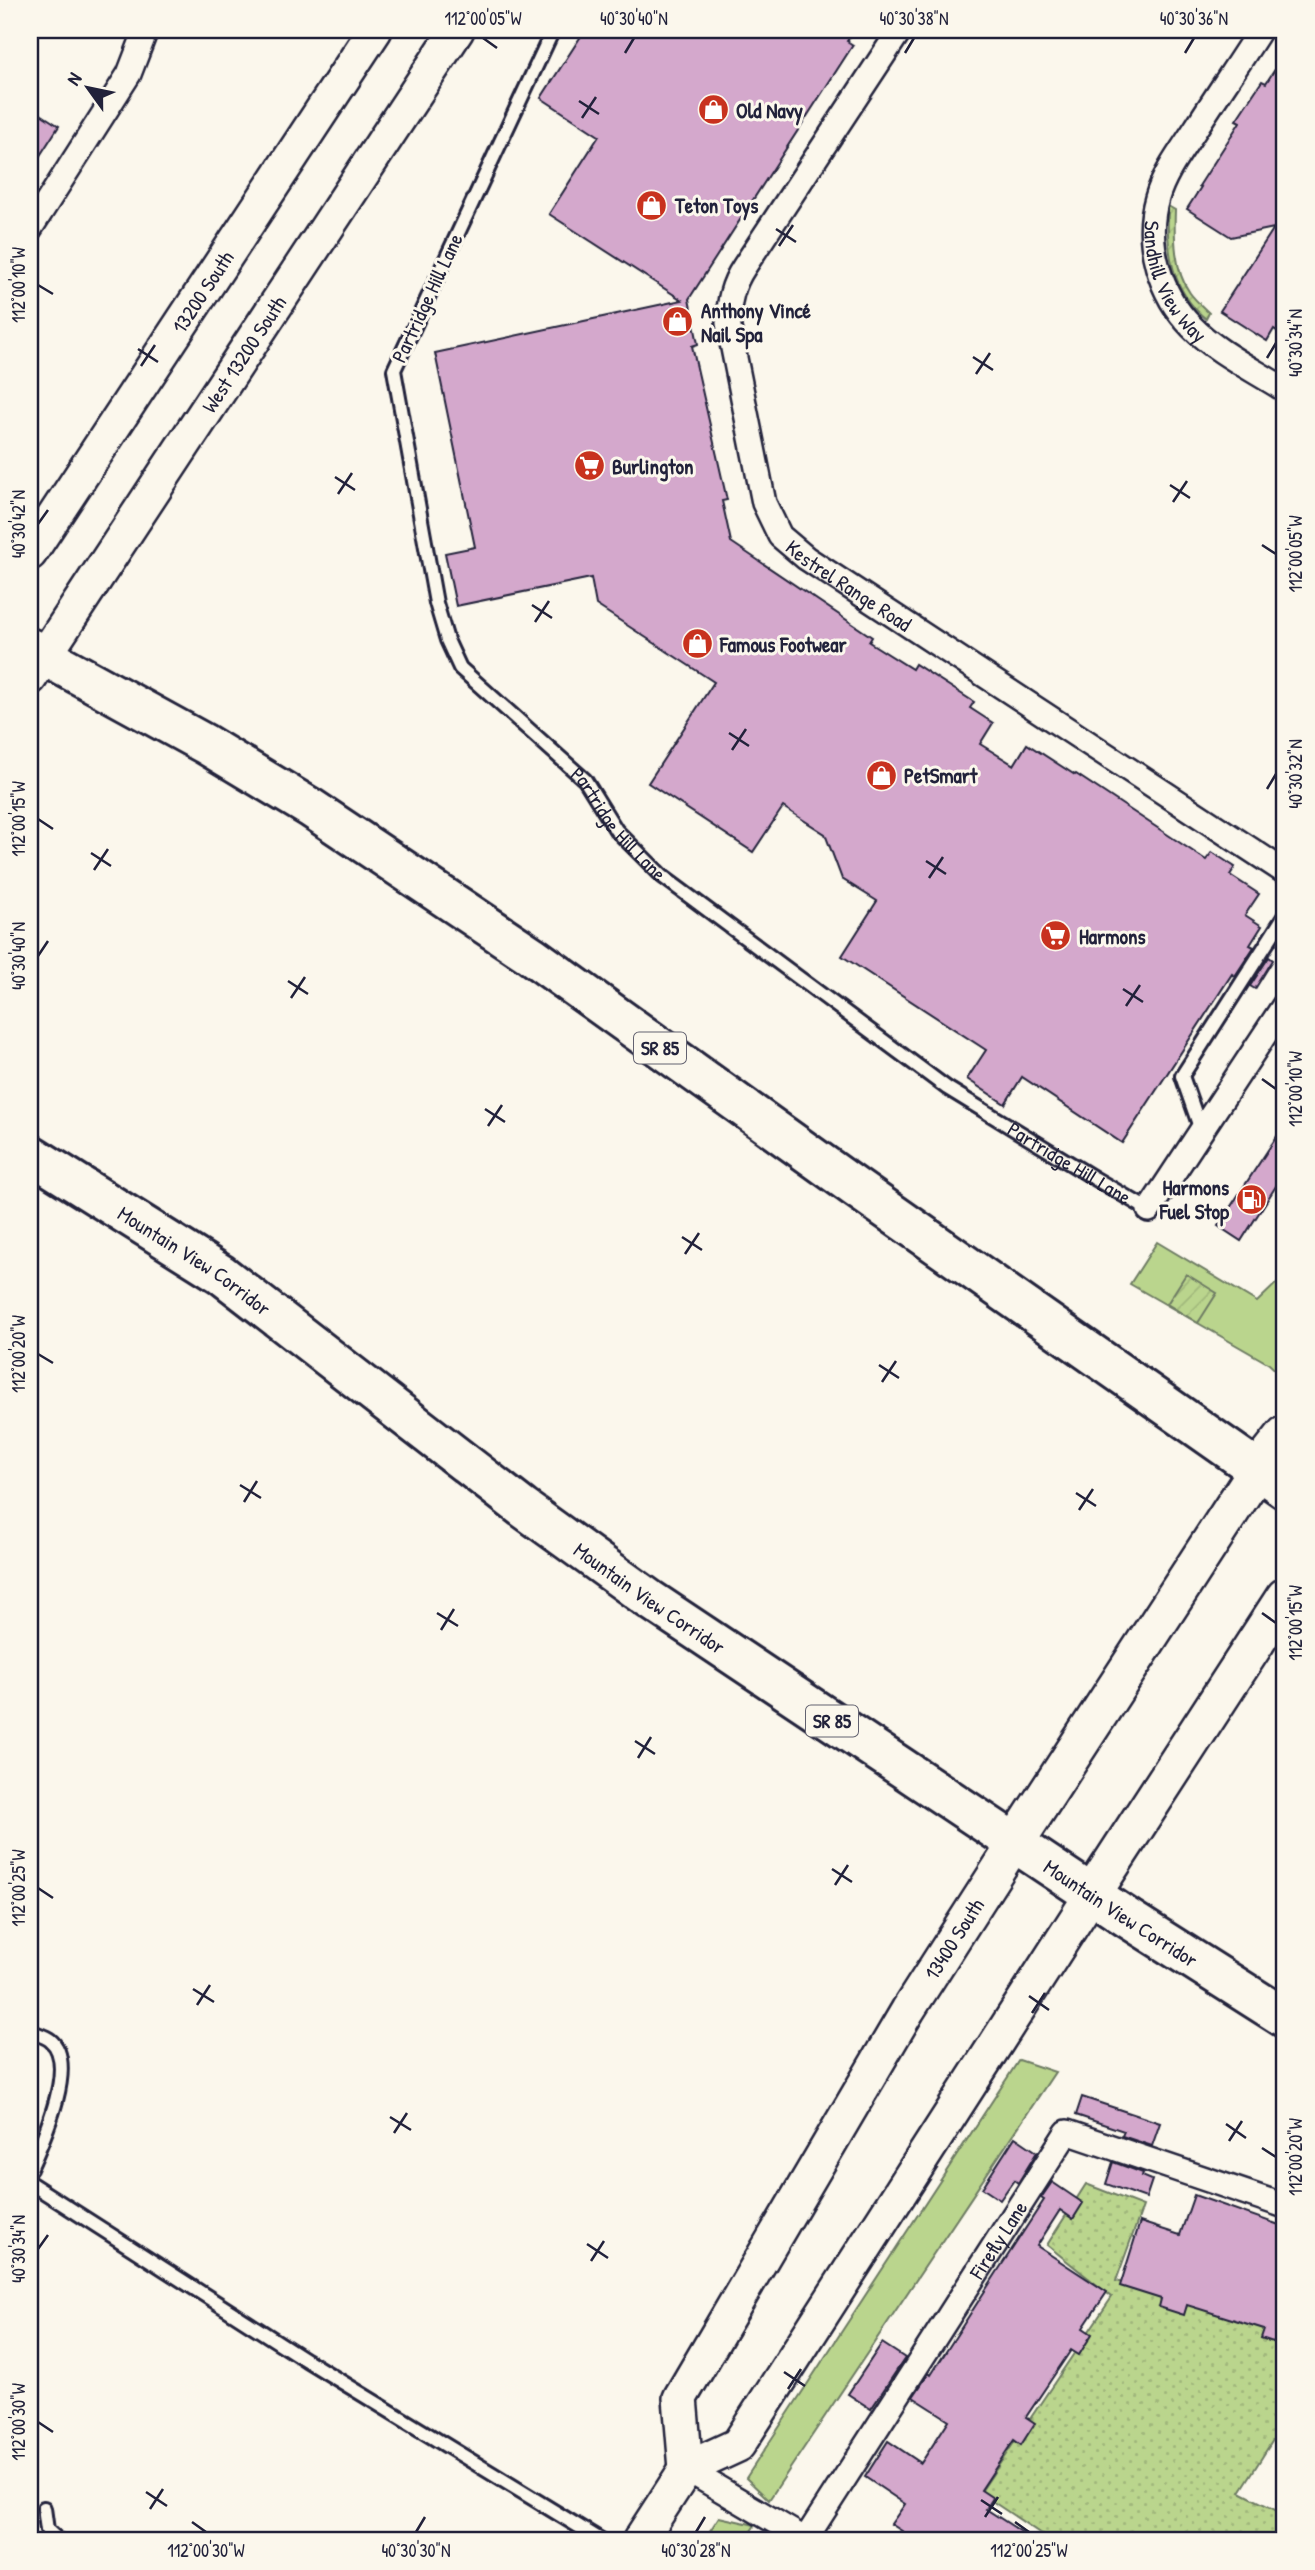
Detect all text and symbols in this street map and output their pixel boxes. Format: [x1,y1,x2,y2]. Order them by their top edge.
text: 112°00'05"W [445,6,521,31]
text: 40°30'40"N [600,6,668,31]
text: 40°30'38"N [880,6,948,31]
text: 40°30'36"N [1160,6,1228,31]
north arrow [52,52,122,122]
text: N [60,67,87,90]
shop icon: Old Navy [696,93,730,127]
place label: Old Navy [736,96,803,126]
shop icon: Teton Toys [635,188,669,222]
place label: Teton Toys [674,191,758,221]
street label: Sandhill View Way [1138,220,1213,349]
street label: Partridge Hill Lane [384,229,470,367]
street label: 13200 South [165,245,240,339]
text: 112°00'10"W [6,247,31,323]
street label: West 13200 South [194,290,293,418]
place label: Anthony Vincé Nail Spa [701,296,812,350]
shop icon: Anthony Vincé Nail Spa [661,305,695,339]
text: 40°30'34"N [1283,309,1308,377]
supermarket icon: Burlington [572,449,606,483]
place label: Burlington [612,452,693,482]
text: 40°30'42"N [6,490,31,558]
text: 112°00'05"W [1283,516,1308,592]
street label: Kestrel Range Road [780,533,918,638]
shop icon: Famous Footwear [680,627,714,661]
place label: Famous Footwear [719,630,848,659]
text: 40°30'32"N [1283,739,1308,809]
shop icon: PetSmart [864,758,898,792]
street label: Partridge Hill Lane [565,760,673,887]
place label: PetSmart [904,761,978,790]
text: 112°00'15"W [6,781,31,857]
supermarket icon: Harmons [1039,919,1073,953]
text: 40°30'40"N [6,922,31,990]
place label: Harmons [1079,922,1145,951]
road number: SR 85 [634,1032,686,1064]
text: 112°00'10"W [1283,1051,1308,1127]
street label: Partridge Hill Lane [1002,1114,1137,1211]
place label: Harmons Fuel Stop [1159,1173,1230,1227]
fuel station icon: Harmons Fuel Stop [1235,1182,1269,1216]
street label: Mountain View Corridor [113,1199,277,1322]
text: 112°00'20"W [6,1315,31,1393]
street label: Mountain View Corridor [568,1535,731,1661]
text: 112°00'15"W [1283,1585,1308,1661]
road number: SR 85 [806,1706,858,1736]
text: 112°00'25"W [6,1849,31,1927]
street label: Mountain View Corridor [1038,1852,1204,1974]
street label: 13400 South [917,1892,991,1985]
text: 112°00'20"W [1283,2118,1308,2196]
street label: Firefly Lane [962,2195,1034,2285]
text: 40°30'34"N [6,2215,31,2283]
text: 112°00'30"W [6,2383,31,2461]
text: 112°00'30"W [167,2538,245,2563]
text: 40°30'30"N [381,2538,451,2563]
text: 40°30'28"N [661,2538,731,2563]
text: 112°00'25"W [990,2538,1068,2563]

